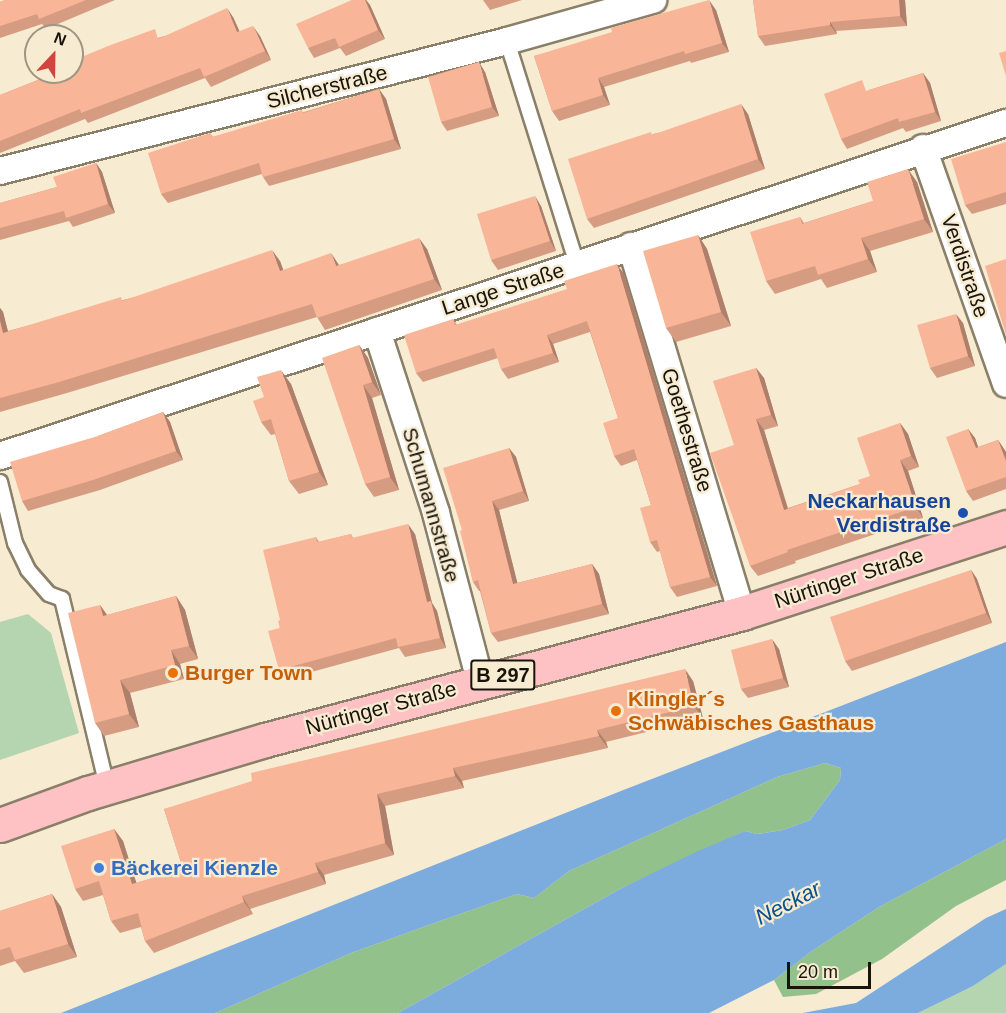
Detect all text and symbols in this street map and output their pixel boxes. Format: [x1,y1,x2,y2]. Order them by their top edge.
north arrow [24,24,84,84]
text: N [52,29,69,49]
street label: Silcherstraße [264,60,390,114]
street label: Verdistraße [936,211,994,321]
street label: Lange Straße [439,257,567,321]
street label: Goethestraße [656,365,718,495]
street label: Schumannstraße [397,425,465,585]
place label: Neckarhausen Verdistraße [807,488,951,538]
marker: Neckarhausen Verdistraße [956,506,970,520]
street label: Nürtinger Straße [771,542,927,614]
road number: B 297 [470,658,536,692]
place label: Burger Town [185,660,313,686]
marker: Burger Town [166,666,180,680]
street label: Nürtinger Straße [303,676,459,740]
place label: Klingler´s Schwäbisches Gasthaus [628,686,874,736]
marker: Klingler´s Schwäbisches Gasthaus [609,704,623,718]
place label: Bäckerei Kienzle [111,855,278,881]
marker: Bäckerei Kienzle [92,861,106,875]
water label: Neckar [751,875,825,931]
scale bar [790,950,874,988]
text: 20 m [798,962,838,982]

